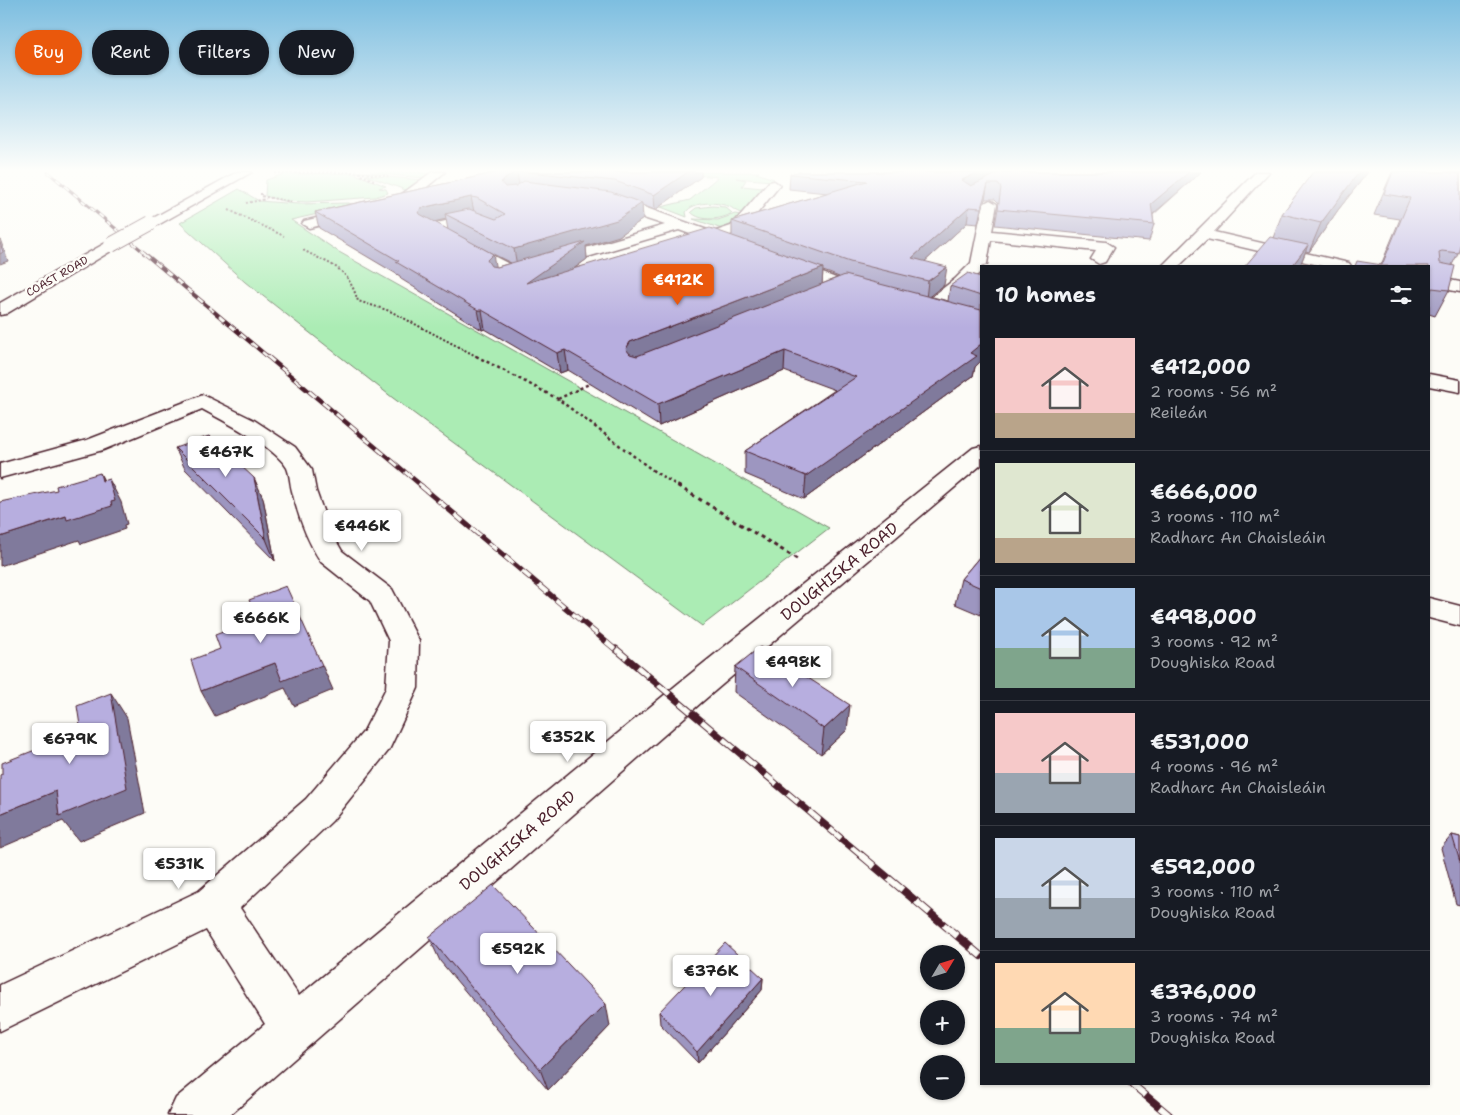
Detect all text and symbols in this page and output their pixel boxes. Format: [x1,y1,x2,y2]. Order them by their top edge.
chip: Buy [15,30,82,75]
chip: Rent [92,30,169,75]
chip: Filters [179,30,269,75]
chip: New [279,30,354,75]
street label: COAST ROAD [23,253,91,300]
pin: €412K [643,264,713,306]
text: €412K [653,269,703,290]
text: 10 homes [995,281,1096,309]
icon: filters [1387,281,1415,309]
text: €412,000 [1150,353,1251,381]
icon: home [1035,358,1095,418]
text: 2 rooms · 56 m² [1150,381,1277,402]
text: Reileán [1150,402,1207,423]
pin: €467K [191,436,261,478]
text: €467K [199,441,253,462]
text: €666,000 [1150,478,1258,506]
icon: home [1035,483,1095,543]
text: 3 rooms · 110 m² [1150,506,1280,527]
pin: €446K [327,510,397,552]
text: €446K [334,515,390,536]
street label: DOUGHISKA ROAD [776,518,902,625]
text: Radharc An Chaisleáin [1150,527,1326,548]
pin: €666K [226,602,296,644]
text: €498,000 [1150,603,1257,631]
text: €666K [233,607,289,628]
icon: home [1035,608,1095,668]
text: 3 rooms · 92 m² [1150,631,1278,652]
pin: €498K [758,646,828,688]
text: €498K [765,651,821,672]
text: Doughiska Road [1150,652,1275,673]
pin: €352K [533,720,603,763]
pin: €679K [35,722,105,765]
text: €352K [541,726,595,747]
text: €679K [43,728,97,749]
text: €531,000 [1150,728,1249,756]
icon: home [1035,733,1095,793]
text: 4 rooms · 96 m² [1150,756,1278,777]
text: Radharc An Chaisleáin [1150,777,1326,798]
street label: DOUGHISKA ROAD [455,786,580,895]
pin: €531K [144,848,214,890]
text: €531K [154,853,204,874]
text: €592,000 [1150,853,1255,881]
icon: home [1035,858,1095,918]
text: 3 rooms · 110 m² [1150,881,1280,902]
text: Doughiska Road [1150,902,1275,923]
pin: €592K [483,932,553,975]
text: €592K [491,938,545,959]
north arrow [920,945,965,990]
map controls [920,945,965,1100]
pin: €376K [676,954,746,997]
text: €376K [684,960,738,981]
text: €376,000 [1150,978,1256,1006]
icon: home [1035,983,1095,1043]
button: + [920,1000,965,1045]
text: 3 rooms · 74 m² [1150,1006,1278,1027]
text: Doughiska Road [1150,1027,1275,1048]
button: − [920,1055,965,1100]

